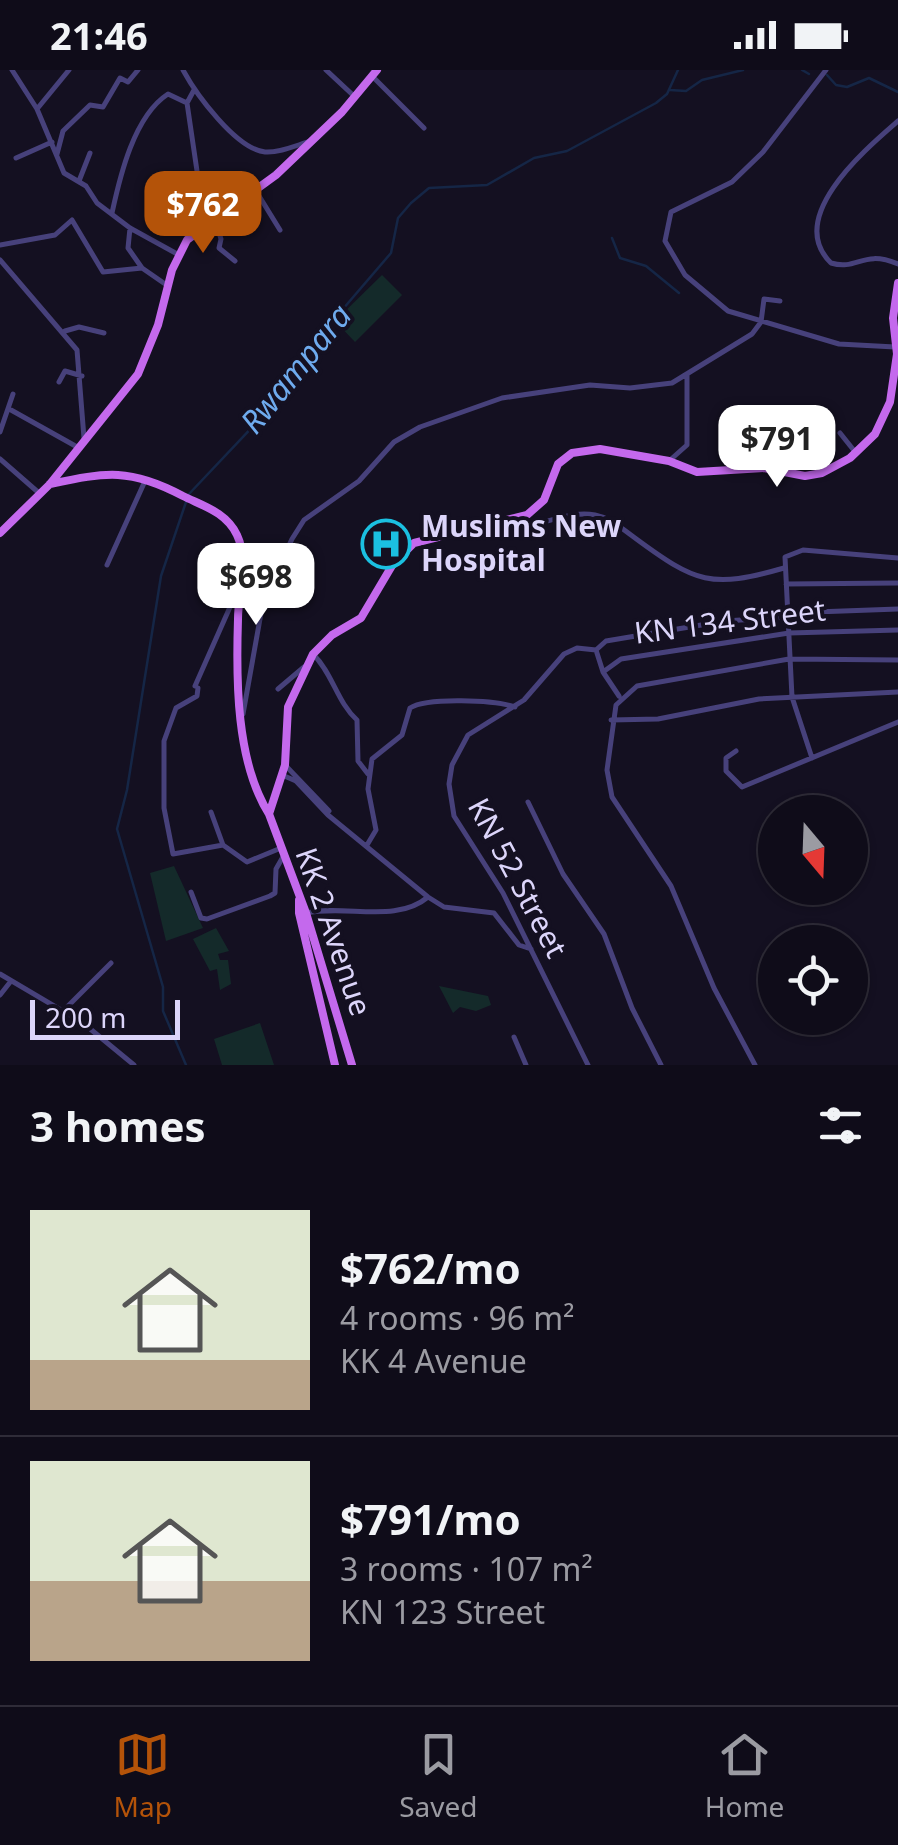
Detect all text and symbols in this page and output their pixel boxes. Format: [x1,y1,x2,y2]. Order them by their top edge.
text: 21:46 [50,9,148,61]
pin: $762 [144,171,262,256]
text: $762 [166,182,240,225]
water label: Rwampara [229,294,360,442]
pin: $791 [718,405,836,490]
text: $791 [740,416,814,459]
place label: Muslims New Hospital [421,505,622,580]
hospital icon: Muslims New Hospital [360,518,412,570]
pin: $698 [197,543,315,628]
text: $698 [219,554,293,597]
street label: KN 134 Street [632,588,828,653]
street label: KN 52 Street [459,790,578,964]
north arrow [758,795,868,905]
map controls [758,795,868,1035]
street label: KK 2 Avenue [287,842,382,1021]
button: locate [758,925,868,1035]
scale bar [30,995,180,1040]
text: 200 m [45,998,127,1036]
text: 3 homes [30,1097,206,1154]
icon: filters [813,1098,868,1153]
text: $762/mo [340,1239,521,1296]
icon: home [110,1250,230,1370]
text: 4 rooms · 96 m² [340,1296,574,1339]
text: KK 4 Avenue [340,1339,527,1382]
text: $791/mo [340,1490,521,1547]
icon: home [110,1501,230,1621]
text: 3 rooms · 107 m² [340,1547,593,1590]
text: KN 123 Street [340,1590,545,1633]
tab: Map [114,1727,172,1825]
tab: Saved [399,1727,477,1825]
tab: Home [705,1727,784,1825]

